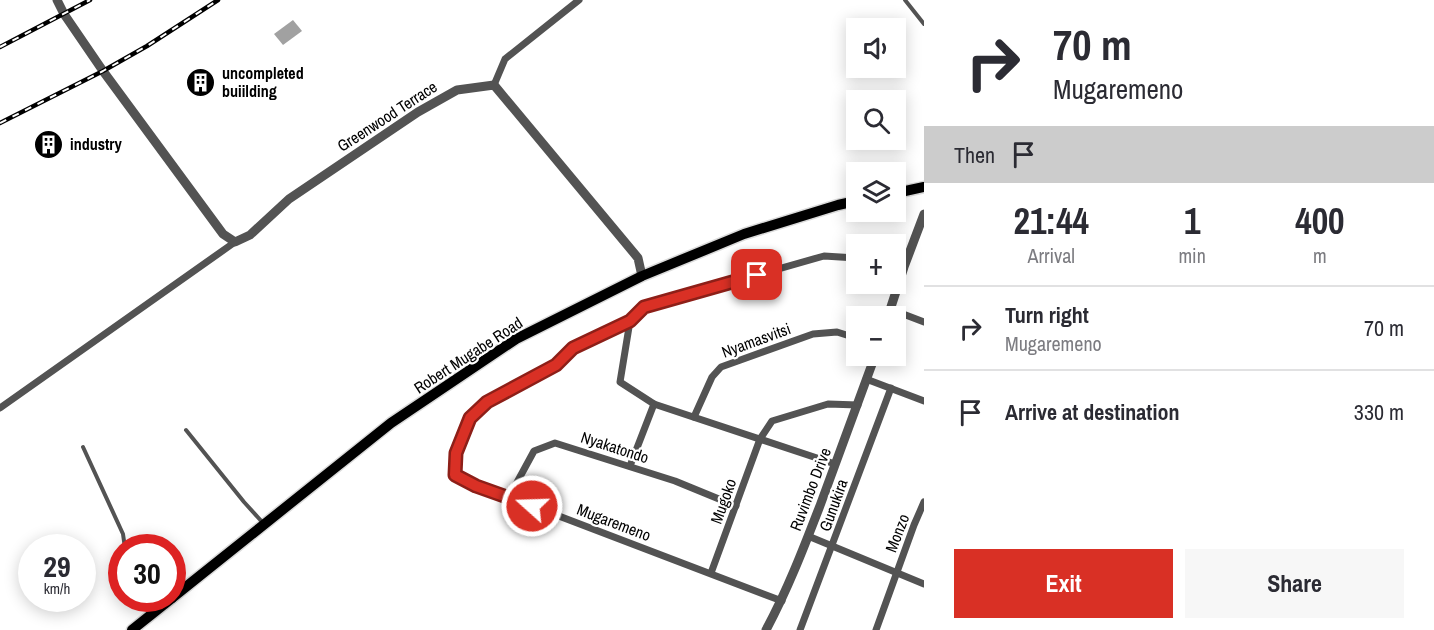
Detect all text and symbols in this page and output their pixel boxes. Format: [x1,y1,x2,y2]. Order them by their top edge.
text: 70 m [1053,17,1132,73]
map controls [846,18,906,366]
button: sound [846,18,906,78]
icon: right [954,24,1032,102]
place label: uncompleted buiilding [222,62,304,102]
building icon: uncompleted buiilding [185,66,217,98]
text: Mugaremeno [1053,71,1183,107]
street label: Greenwood Terrace [333,75,441,157]
button: search [846,90,906,150]
building icon: industry [33,128,65,160]
place label: industry [70,133,122,155]
icon: arrive [1007,138,1040,171]
text: Then [954,140,995,170]
button: layers [846,162,906,222]
text: 21:44 [1013,197,1089,245]
text: 1 [1184,197,1200,245]
text: 400 [1295,197,1345,245]
button: + [846,234,906,294]
text: Arrival [1028,242,1075,269]
text: min [1178,242,1206,269]
text: m [1313,242,1327,269]
pin [731,249,782,300]
icon: arrive [740,258,773,291]
text: Turn right [1005,300,1089,330]
button: − [846,306,906,366]
street label: Robert Mugabe Road [409,312,527,398]
icon: right [954,312,987,345]
text: 70 m [1364,313,1404,343]
street label: Nyamasvitsi [718,317,794,363]
text: Mugaremeno [1005,330,1102,357]
icon: arrive [954,396,987,429]
text: Arrive at destination [1005,397,1179,427]
text: 330 m [1354,397,1404,427]
street label: Nyakatondo [578,426,652,468]
street label: Ruvimbo Drive [784,444,836,534]
position arrow [500,474,564,538]
street label: Mugoko [705,475,741,527]
street label: Gunukira [813,475,853,534]
street label: Mugaremeno [574,498,654,546]
street label: Monzo [880,511,914,555]
speed limit sign: 30 [108,534,186,612]
text: 29 [43,546,71,586]
button: Exit [954,549,1173,618]
button: Share [1185,549,1404,618]
text: km/h [44,578,70,599]

